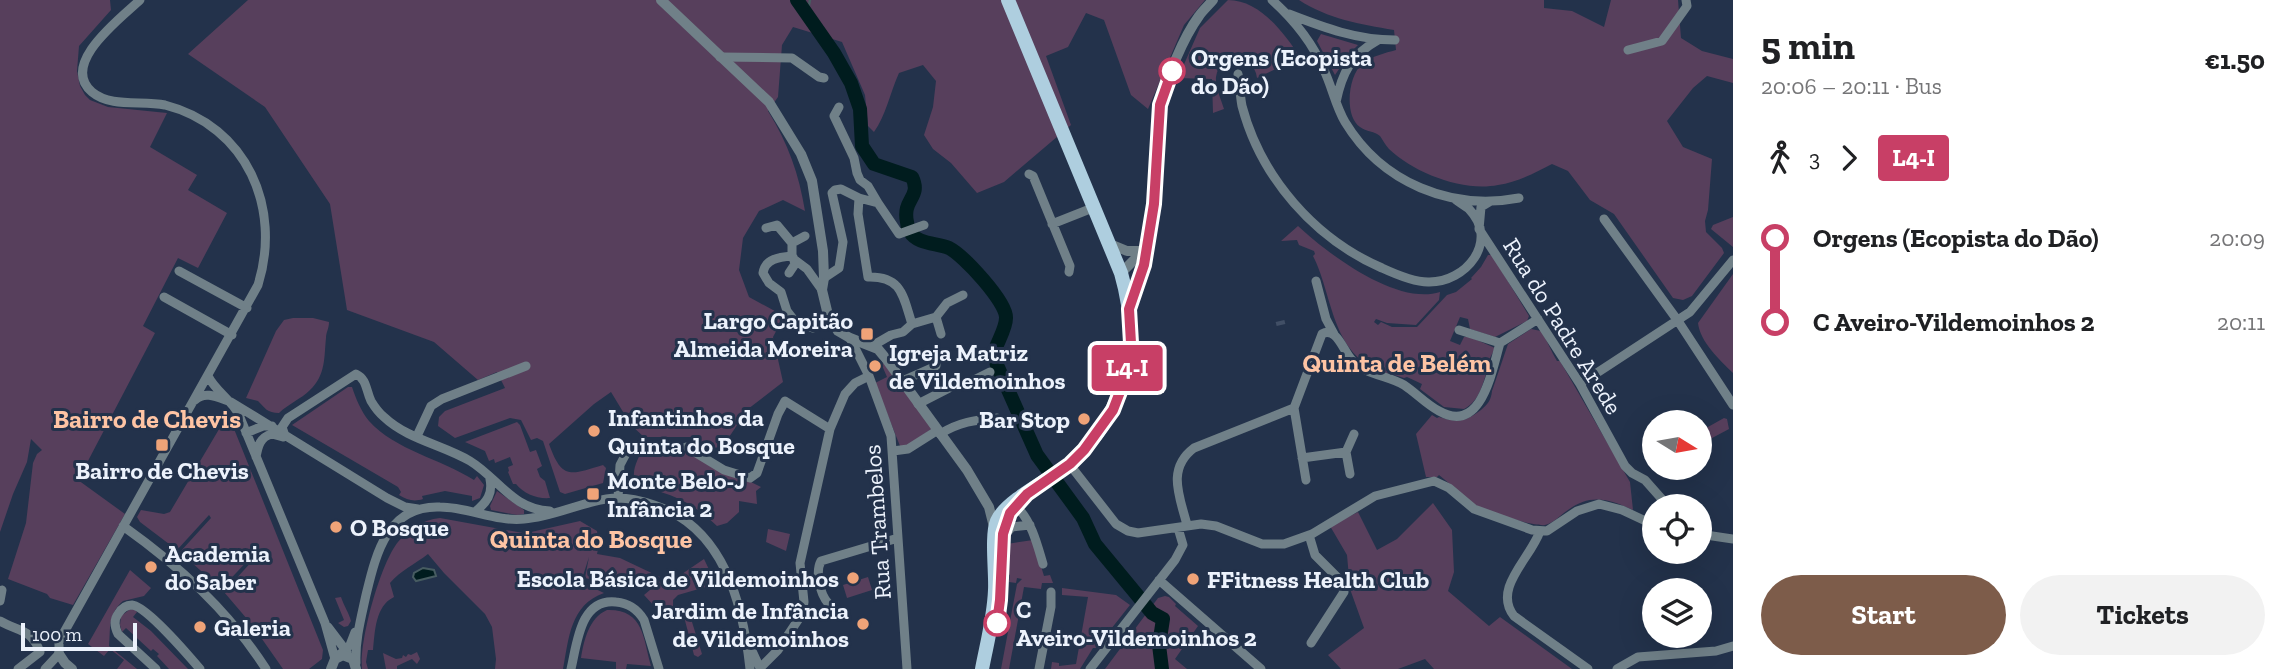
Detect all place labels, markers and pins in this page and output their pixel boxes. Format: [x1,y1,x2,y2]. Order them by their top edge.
place label: Orgens (Ecopista do Dão) [1191,43,1372,100]
marker: Orgens (Ecopista do Dão) [1159,58,1185,84]
place label: Largo Capitão Almeida Moreira [674,306,853,363]
marker: Largo Capitão Almeida Moreira [859,326,875,342]
place label: Igreja Matriz de Vildemoinhos [889,338,1066,395]
marker: Igreja Matriz de Vildemoinhos [867,358,883,374]
place label: Infantinhos da Quinta do Bosque [608,403,795,460]
place label: Bar Stop [979,405,1070,434]
marker: Bar Stop [1076,411,1092,427]
marker: Infantinhos da Quinta do Bosque [586,423,602,439]
marker: Bairro de Chevis [154,437,170,453]
place label: Bairro de Chevis [75,456,249,485]
place label: Monte Belo-J Infância 2 [607,466,746,523]
marker: Monte Belo-J Infância 2 [585,486,601,502]
place label: O Bosque [350,513,449,542]
marker: O Bosque [328,519,344,535]
place label: Academia do Saber [165,539,270,596]
marker: Academia do Saber [143,559,159,575]
place label: Escola Básica de Vildemoinhos [517,564,839,593]
place label: FFitness Health Club [1207,565,1429,594]
marker: Escola Básica de Vildemoinhos [845,570,861,586]
marker: FFitness Health Club [1185,571,1201,587]
place label: C Aveiro-Vildemoinhos 2 [1016,595,1257,652]
place label: Jardim de Infância de Vildemoinhos [651,596,849,653]
marker: C Aveiro-Vildemoinhos 2 [984,610,1010,636]
place label: Galeria [214,613,291,642]
marker: Jardim de Infância de Vildemoinhos [855,616,871,632]
marker: Galeria [192,619,208,635]

